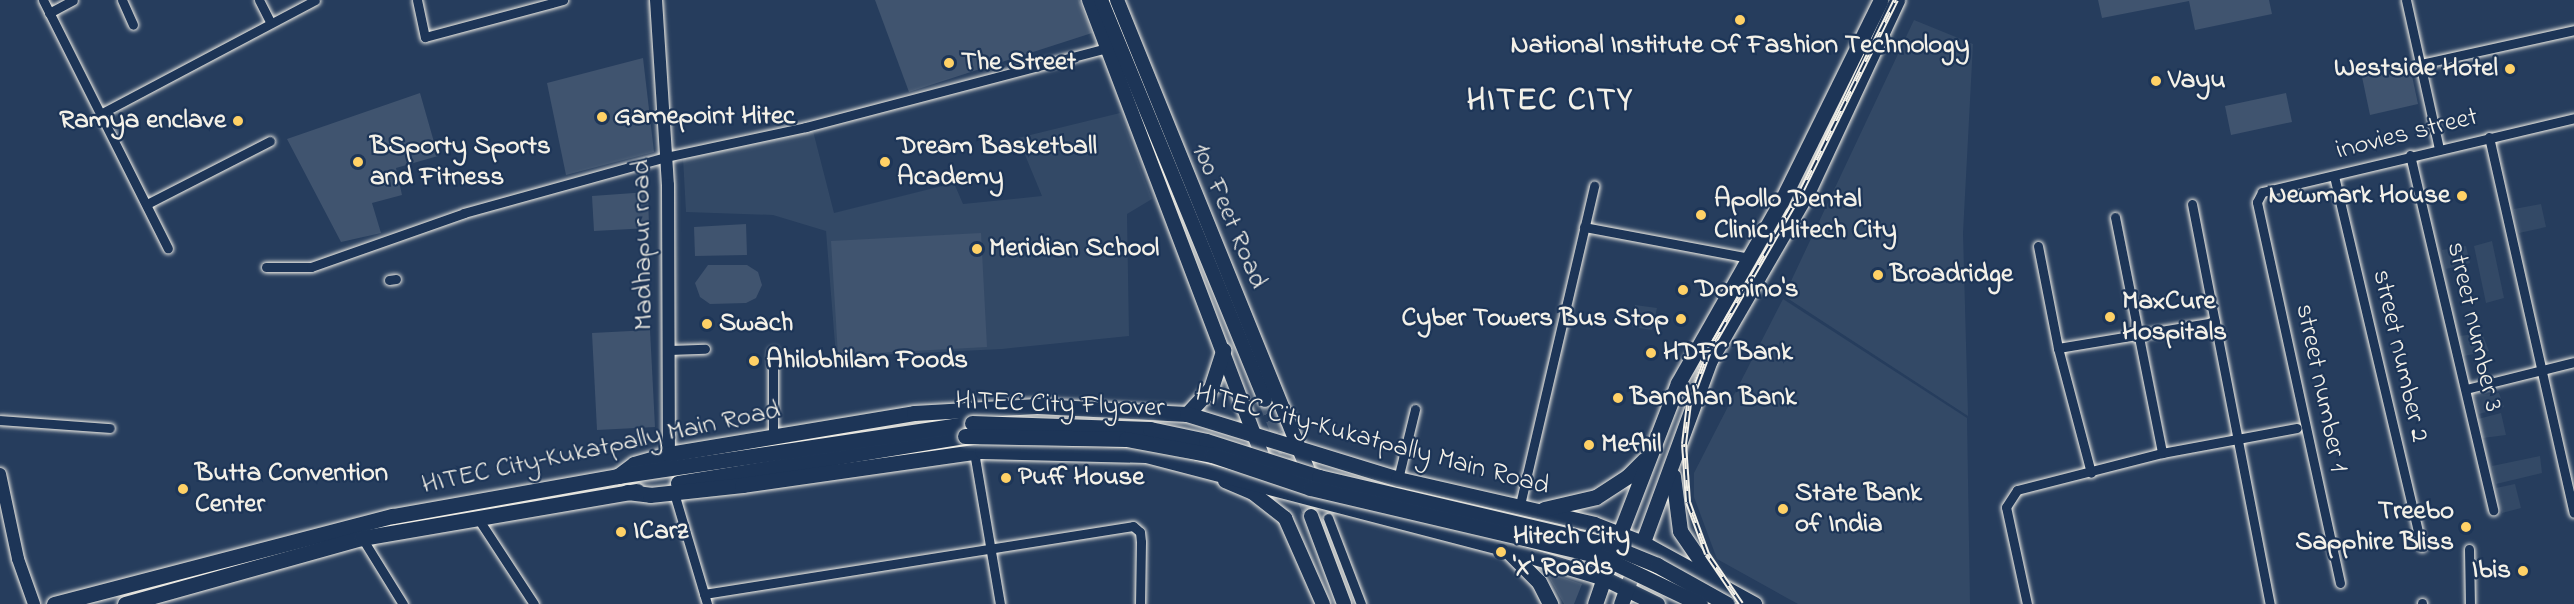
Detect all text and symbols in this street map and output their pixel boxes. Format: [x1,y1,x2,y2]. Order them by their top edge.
marker: National Institute Of Fashion Technology [1733,13,1747,27]
place label: National Institute Of Fashion Technology [1511,30,1969,62]
place label: The Street [961,47,1076,79]
place label: Westside Hotel [2334,53,2498,85]
marker: The Street [942,56,956,70]
marker: Westside Hotel [2503,62,2517,76]
place label: Vayu [2168,65,2226,97]
marker: Vayu [2149,74,2163,88]
district label: HITEC CITY [1466,82,1634,122]
place label: Gamepoint Hitec [614,101,795,133]
street label: inovies street [2333,101,2481,167]
place label: Ramya enclave [59,105,226,137]
marker: Gamepoint Hitec [595,110,609,124]
marker: Ramya enclave [231,114,245,128]
place label: BSporty Sports and Fitness [370,130,551,193]
place label: Dream Basketball Academy [897,130,1097,193]
street label: 100 Feet Road [1184,138,1274,294]
marker: BSporty Sports and Fitness [351,155,365,169]
marker: Dream Basketball Academy [878,155,892,169]
street label: Madhapur road [625,159,661,331]
place label: Newmark House [2269,180,2450,212]
place label: Apollo Dental Clinic, Hitech City [1714,183,1897,246]
marker: Newmark House [2455,189,2469,203]
marker: Apollo Dental Clinic, Hitech City [1692,206,1710,224]
place label: Meridian School [989,233,1159,265]
street label: street number 3 [2439,239,2509,415]
marker: Meridian School [970,242,984,256]
place label: Broadridge [1890,259,2013,291]
street label: street number 2 [2364,267,2436,445]
marker: Broadridge [1871,268,1885,282]
place label: Domino's [1695,274,1799,306]
marker: Domino's [1676,283,1690,297]
place label: MaxCure Hospitals [2122,285,2227,348]
street label: street number 1 [2287,301,2355,475]
place label: Cyber Towers Bus Stop [1401,303,1669,335]
place label: Swach [719,308,793,340]
marker: MaxCure Hospitals [2103,310,2117,324]
marker: Cyber Towers Bus Stop [1674,312,1688,326]
marker: Swach [700,317,714,331]
place label: HDFC Bank [1663,337,1793,369]
place label: Ahilobhilam Foods [766,345,968,377]
marker: HDFC Bank [1644,346,1658,360]
marker: Ahilobhilam Foods [747,354,761,368]
street label: HITEC City–Kukatpally Main Road [1191,377,1553,503]
place label: Bandhan Bank [1630,382,1797,414]
street label: HITEC City Flyover [955,385,1165,425]
marker: Bandhan Bank [1611,391,1625,405]
street label: HITEC City–Kukatpally Main Road [419,394,783,502]
place label: Mefhil [1601,429,1662,461]
marker: Mefhil [1582,438,1596,452]
place label: Butta Convention Center [195,457,388,520]
place label: Puff House [1018,462,1144,494]
marker: Puff House [999,471,1013,485]
place label: State Bank of India [1795,477,1922,540]
marker: Butta Convention Center [176,482,190,496]
place label: Treebo Sapphire Bliss [2295,495,2454,558]
marker: State Bank of India [1776,502,1790,516]
place label: ICarz [633,516,688,548]
place label: Hitech City 'X' Roads [1513,520,1630,583]
marker: Treebo Sapphire Bliss [2459,520,2473,534]
marker: ICarz [614,525,628,539]
marker: Hitech City 'X' Roads [1494,545,1508,559]
place label: Ibis [2472,555,2511,587]
marker: Ibis [2516,564,2530,578]

